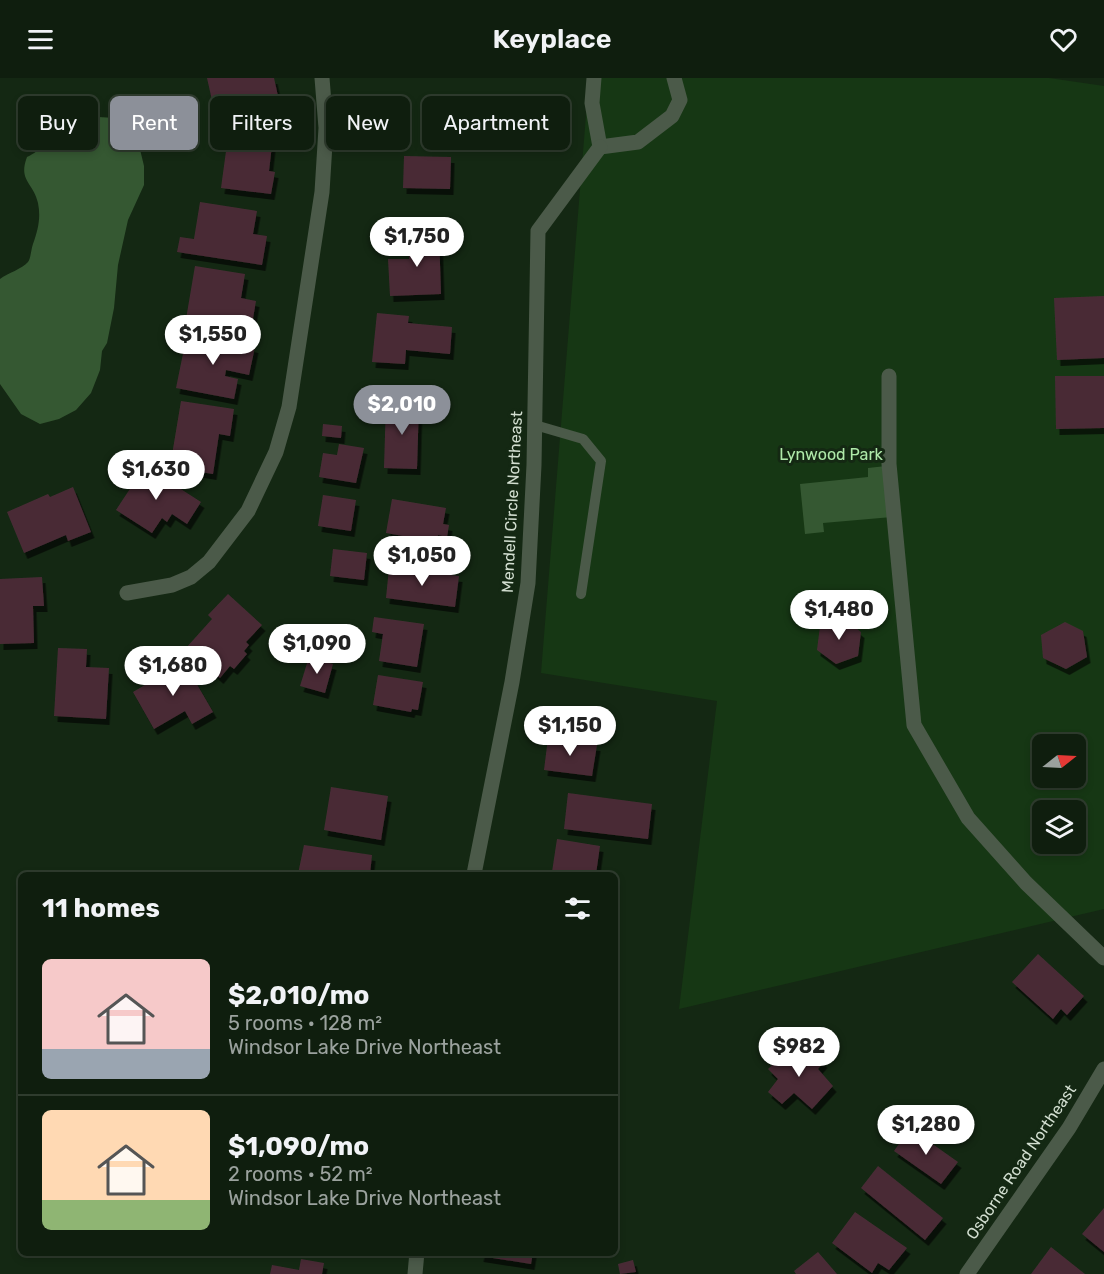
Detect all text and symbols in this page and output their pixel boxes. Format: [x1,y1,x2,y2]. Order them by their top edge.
icon: menu [24,23,57,56]
text: Keyplace [492,23,612,55]
icon: heart [1047,23,1080,56]
chip: Buy [18,96,98,150]
chip: Rent [110,96,198,150]
chip: Filters [210,96,314,150]
chip: New [326,96,410,150]
chip: Apartment [422,96,570,150]
pin: $1,750 [368,217,466,268]
text: $1,750 [384,224,450,248]
pin: $1,550 [164,315,262,366]
text: $1,550 [179,322,247,346]
pin: $2,010 [353,385,451,436]
text: $2,010 [368,392,436,416]
street label: Mendell Circle Northeast [498,411,526,593]
park label: Lynwood Park [779,445,884,464]
pin: $1,630 [107,450,205,501]
text: $1,630 [122,457,190,481]
pin: $1,050 [373,536,471,587]
text: $1,050 [388,543,456,567]
pin: $1,480 [790,590,888,641]
text: $1,480 [804,597,874,621]
pin: $1,090 [268,624,366,675]
text: $1,090 [283,631,351,655]
pin: $1,680 [124,646,222,697]
text: $1,680 [139,653,207,677]
pin: $1,150 [521,706,619,757]
text: $1,150 [538,713,602,737]
north arrow [1032,734,1086,788]
map controls [1032,734,1086,854]
button: layers [1032,800,1086,854]
icon: filters [561,892,594,925]
text: 11 homes [42,893,160,924]
text: $2,010/mo [228,980,369,1011]
icon: home [90,983,162,1055]
text: 5 rooms · 128 m² [228,1011,382,1035]
pin: $982 [763,1027,835,1078]
text: $982 [773,1034,825,1058]
text: Windsor Lake Drive Northeast [228,1035,501,1059]
street label: Osborne Road Northeast [962,1081,1080,1243]
pin: $1,280 [877,1105,975,1156]
text: $1,280 [892,1112,961,1136]
text: $1,090/mo [228,1131,369,1162]
icon: home [90,1134,162,1206]
text: 2 rooms · 52 m² [228,1162,373,1186]
text: Windsor Lake Drive Northeast [228,1186,501,1210]

